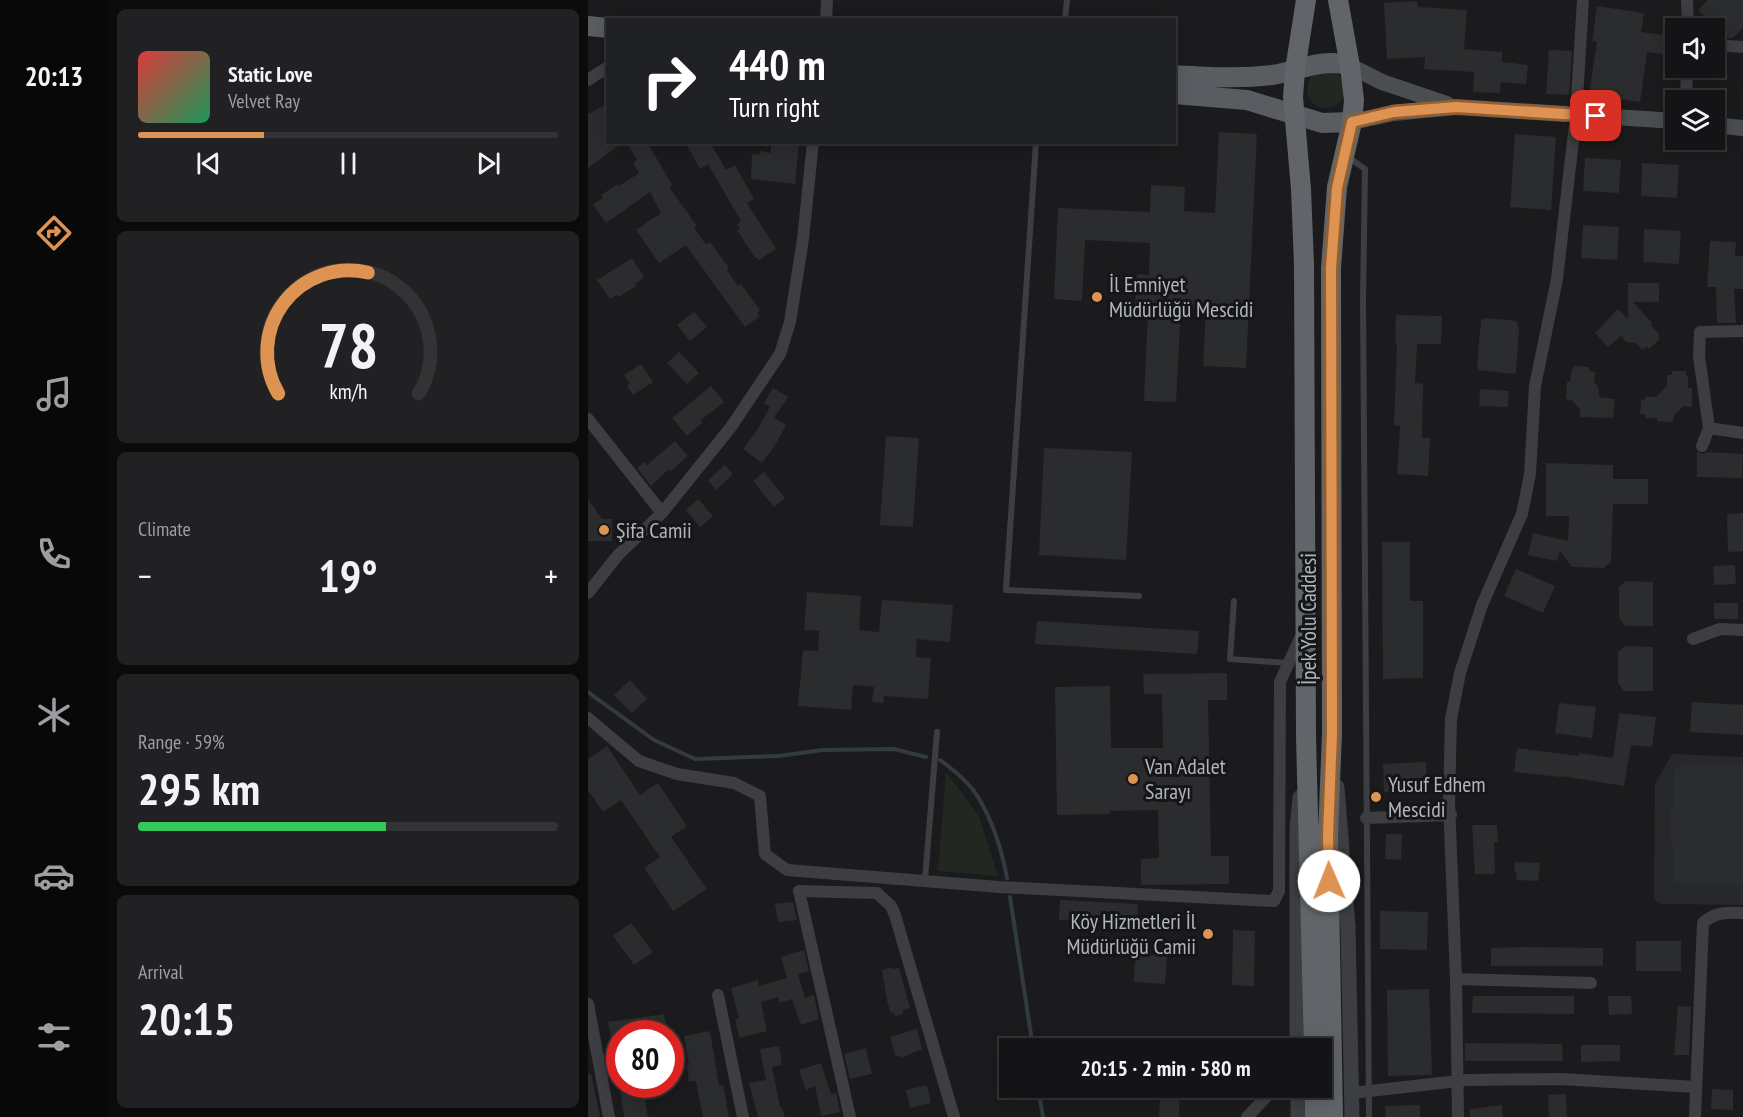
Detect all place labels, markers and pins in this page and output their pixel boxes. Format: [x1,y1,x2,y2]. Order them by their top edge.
pin [1570,90,1621,141]
place label: İl Emniyet Müdürlüğü Mescidi [1109,270,1254,323]
marker: İl Emniyet Müdürlüğü Mescidi [1090,290,1104,304]
place label: Şifa Camii [616,516,692,544]
marker: Şifa Camii [597,523,611,537]
place label: Van Adalet Sarayı [1144,752,1226,805]
place label: Yusuf Edhem Mescidi [1388,770,1486,823]
marker: Van Adalet Sarayı [1126,772,1140,786]
marker: Yusuf Edhem Mescidi [1369,790,1383,804]
place label: Köy Hizmetleri İl Müdürlüğü Camii [1066,907,1197,960]
marker: Köy Hizmetleri İl Müdürlüğü Camii [1201,927,1215,941]

